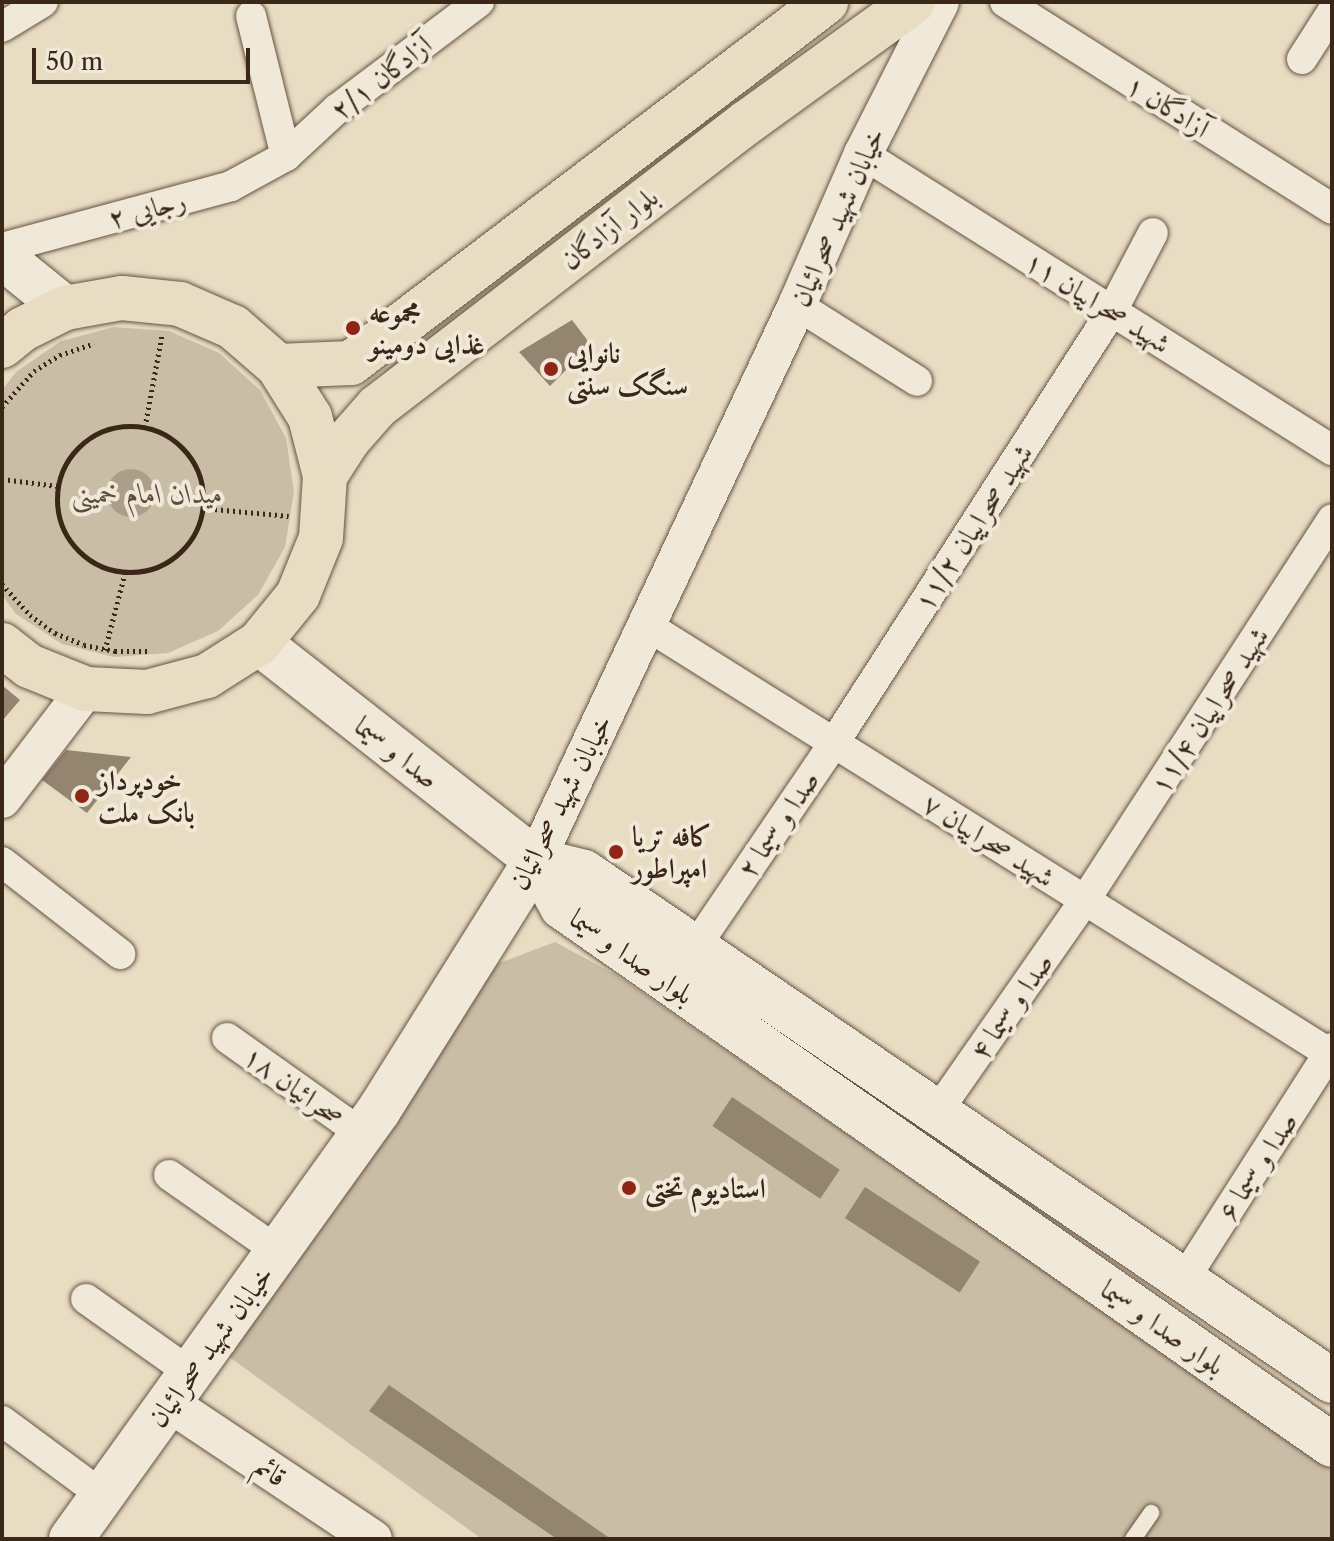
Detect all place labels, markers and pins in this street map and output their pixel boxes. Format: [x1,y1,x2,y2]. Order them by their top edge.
place label: مجموعه غذایى دومینو [369,295,485,361]
marker: مجموعه غذایى دومینو [344,319,362,337]
place label: نانوایی سنگک سنتی [567,336,688,402]
marker: نانوایی سنگک سنتی [542,360,560,378]
place label: خودپرداز بانک ملت [98,763,195,829]
marker: خودپرداز بانک ملت [73,787,91,805]
place label: کافه تریا امپراطور [632,819,712,885]
marker: کافه تریا امپراطور [607,843,625,861]
place label: استادیوم تختی [645,1171,766,1205]
marker: استادیوم تختی [620,1179,638,1197]

